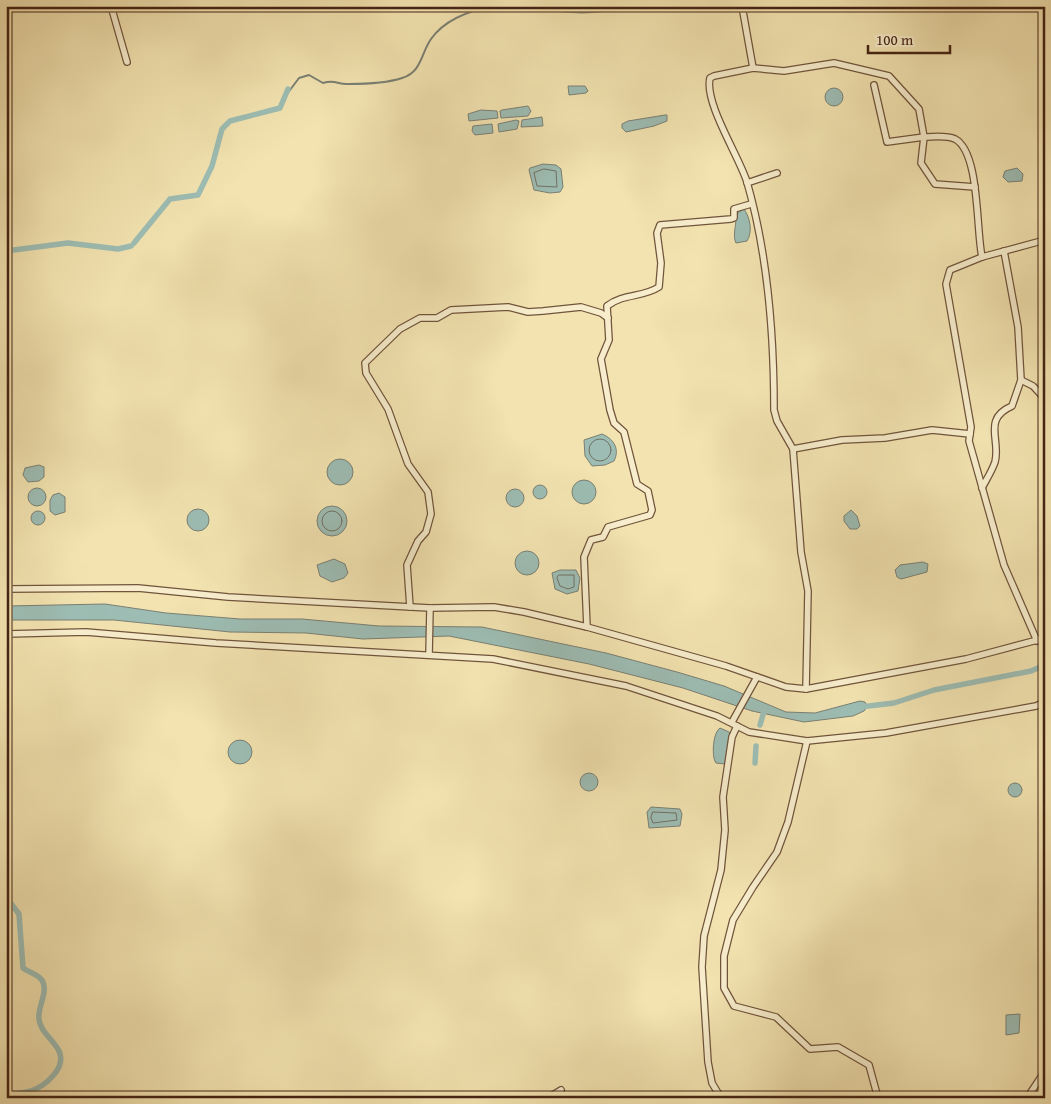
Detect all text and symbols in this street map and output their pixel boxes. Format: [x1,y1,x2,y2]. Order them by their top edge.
scale bar [868,22,951,54]
text: 100 m [876,29,914,50]

